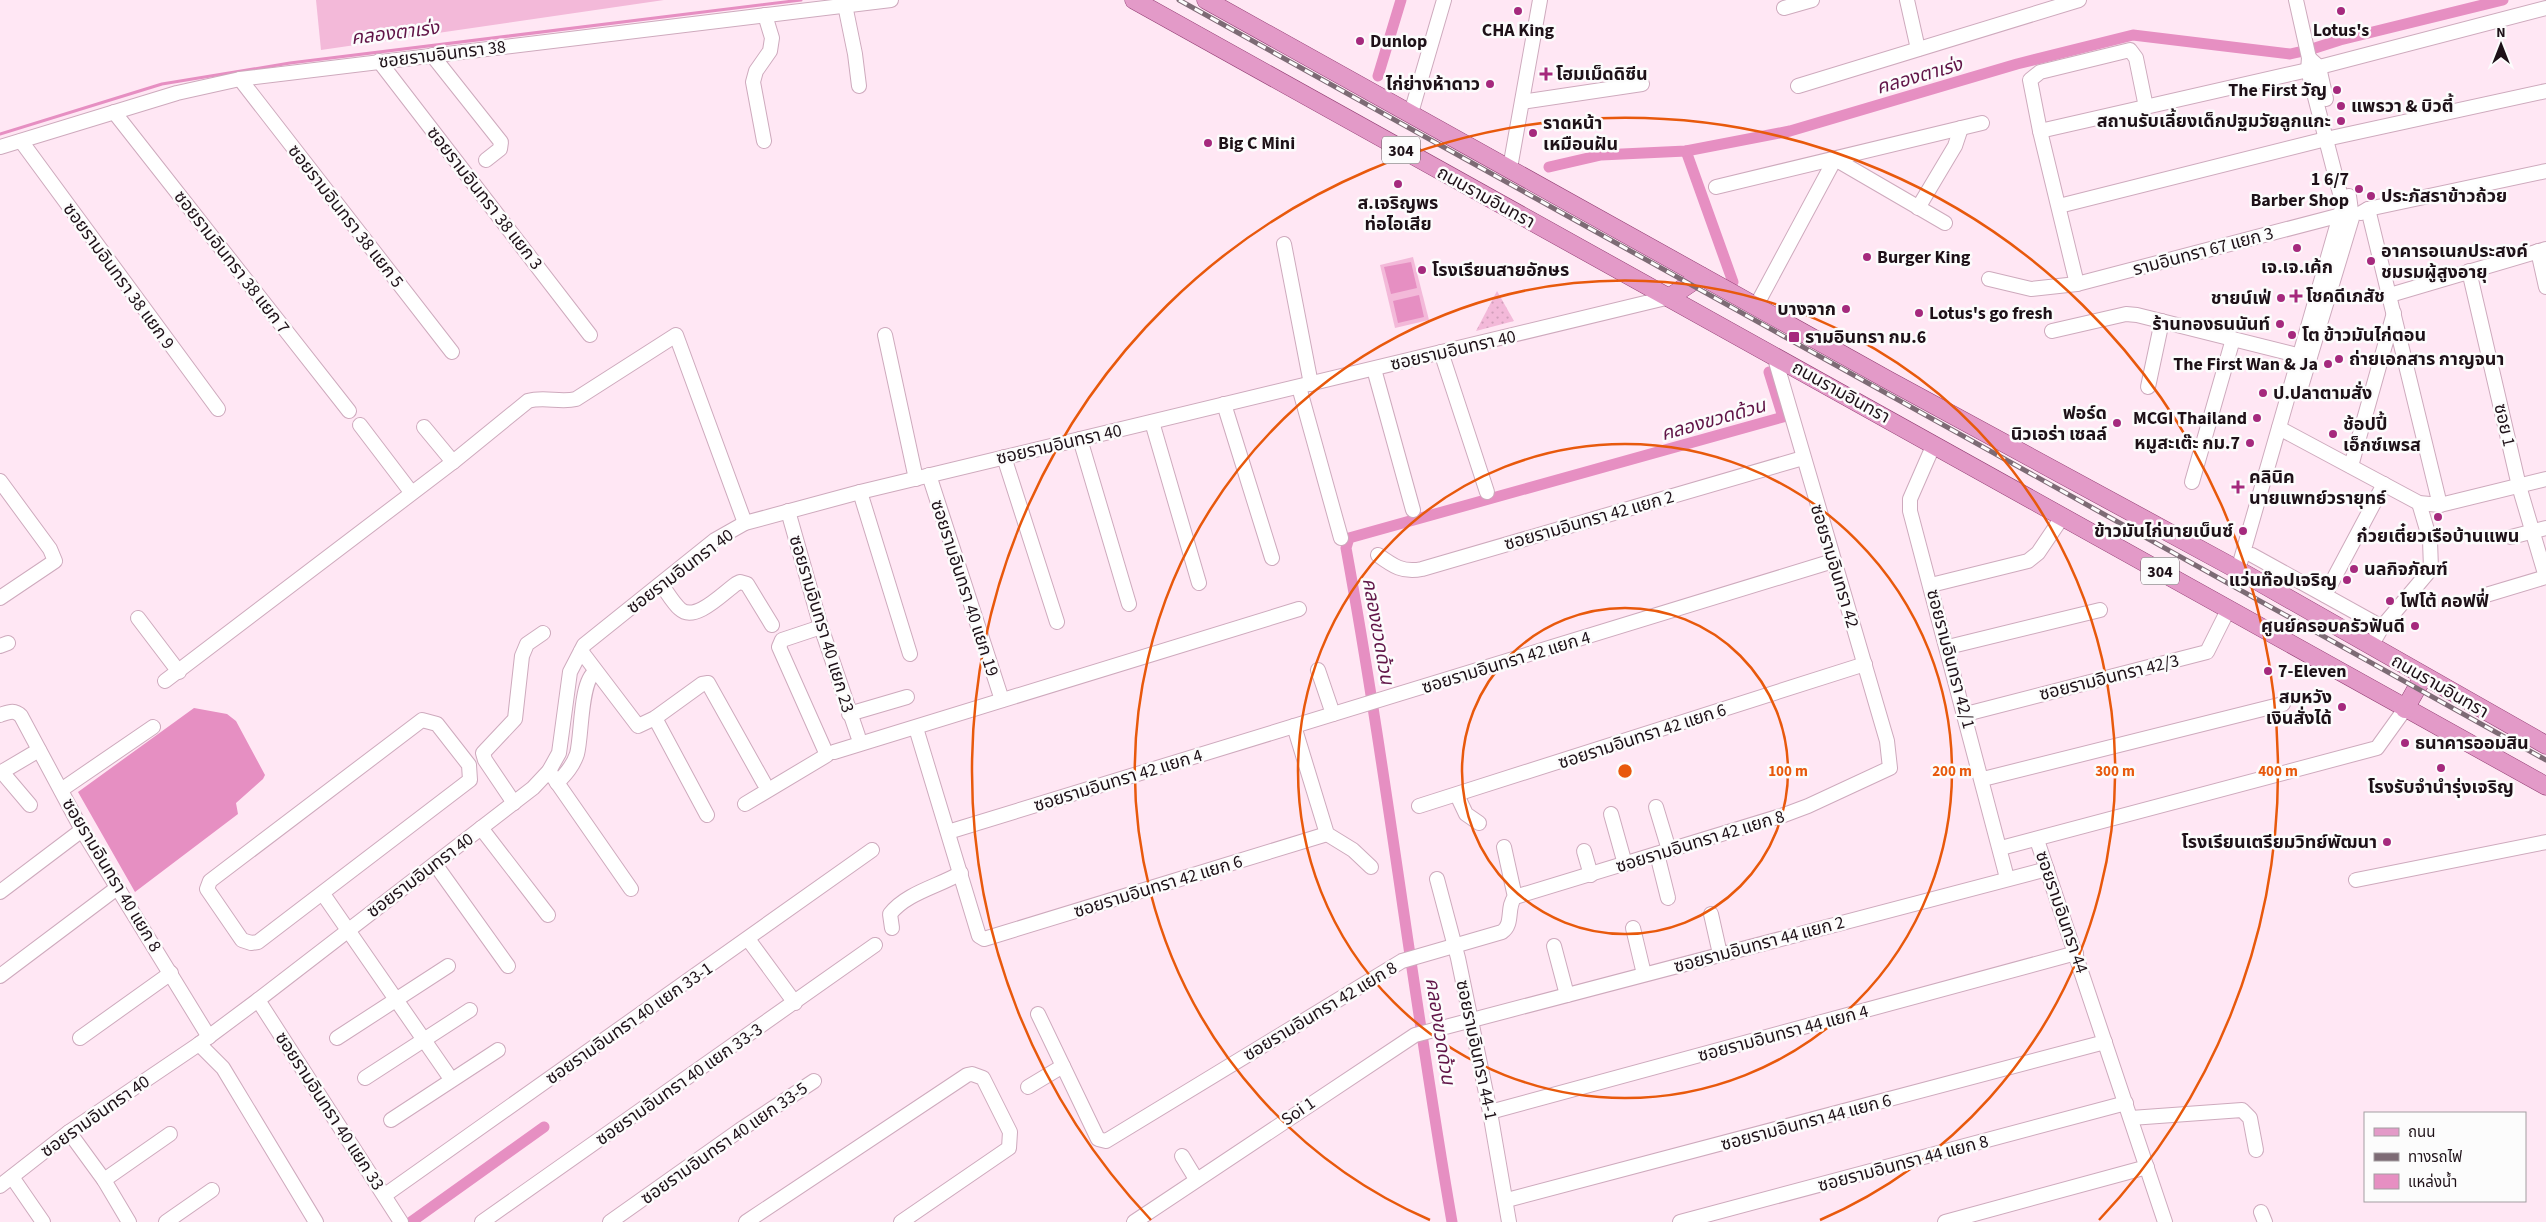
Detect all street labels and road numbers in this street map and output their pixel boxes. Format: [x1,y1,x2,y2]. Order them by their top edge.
street label: ซอยรามอินทรา 38 [377,34,507,75]
street label: ซอยรามอินทรา 38 แยก 3 [421,121,548,275]
road number: 304 [1382,136,1420,164]
street label: ซอยรามอินทรา 38 แยก 5 [282,139,409,293]
street label: ถนนรามอินทรา [1432,160,1539,235]
street label: ซอยรามอินทรา 38 แยก 7 [168,185,295,339]
street label: ซอยรามอินทรา 38 แยก 9 [57,198,180,355]
street label: รามอินทรา 67 แยก 3 [2130,221,2276,282]
street label: ซอยรามอินทรา 40 [1388,324,1518,377]
street label: ถนนรามอินทรา [1787,355,1894,430]
street label: ซอย 1 [2487,401,2522,449]
street label: ซอยรามอินทรา 40 [994,418,1124,471]
street label: ซอยรามอินทรา 42 แยก 2 [1501,484,1677,557]
street label: ซอยรามอินทรา 40 แยก 19 [924,497,1005,680]
street label: ซอยรามอินทรา 42 [1804,501,1865,631]
street label: ซอยรามอินทรา 40 [622,523,739,620]
street label: ซอยรามอินทรา 40 แยก 23 [783,532,860,716]
road number: 304 [2141,558,2179,584]
street label: ซอยรามอินทรา 42/1 [1920,587,1981,732]
street label: ซอยรามอินทรา 42 แยก 4 [1419,625,1594,700]
street label: ซอยรามอินทรา 42/3 [2037,648,2182,707]
street label: ถนนรามอินทรา [2387,648,2493,724]
street label: ซอยรามอินทรา 42 แยก 6 [1555,697,1729,775]
street label: ซอยรามอินทรา 42 แยก 4 [1031,743,1206,818]
street label: ซอยรามอินทรา 40 แยก 8 [56,794,167,957]
street label: ซอยรามอินทรา 42 แยก 8 [1613,804,1788,879]
street label: ซอยรามอินทรา 40 [362,827,479,924]
street label: ซอยรามอินทรา 44 [2029,848,2094,977]
street label: ซอยรามอินทรา 42 แยก 6 [1071,849,1246,924]
street label: ซอยรามอินทรา 44 แยก 2 [1671,910,1847,979]
street label: ซอยรามอินทรา 40 แยก 33-1 [541,956,718,1091]
street label: ซอยรามอินทรา 42 แยก 8 [1239,956,1402,1067]
street label: ซอยรามอินทรา 44-1 [1449,978,1504,1122]
street label: ซอยรามอินทรา 44 แยก 4 [1695,999,1871,1068]
street label: ซอยรามอินทรา 40 แยก 33-3 [591,1017,768,1152]
street label: ซอยรามอินทรา 40 แยก 33 [269,1027,390,1195]
street label: ซอยรามอินทรา 40 [36,1069,155,1163]
street label: ซอยรามอินทรา 40 แยก 33-5 [636,1076,813,1211]
street label: ซอยรามอินทรา 44 แยก 6 [1718,1088,1894,1157]
street label: Soi 1 [1276,1091,1320,1132]
street label: ซอยรามอินทรา 44 แยก 8 [1815,1129,1991,1198]

